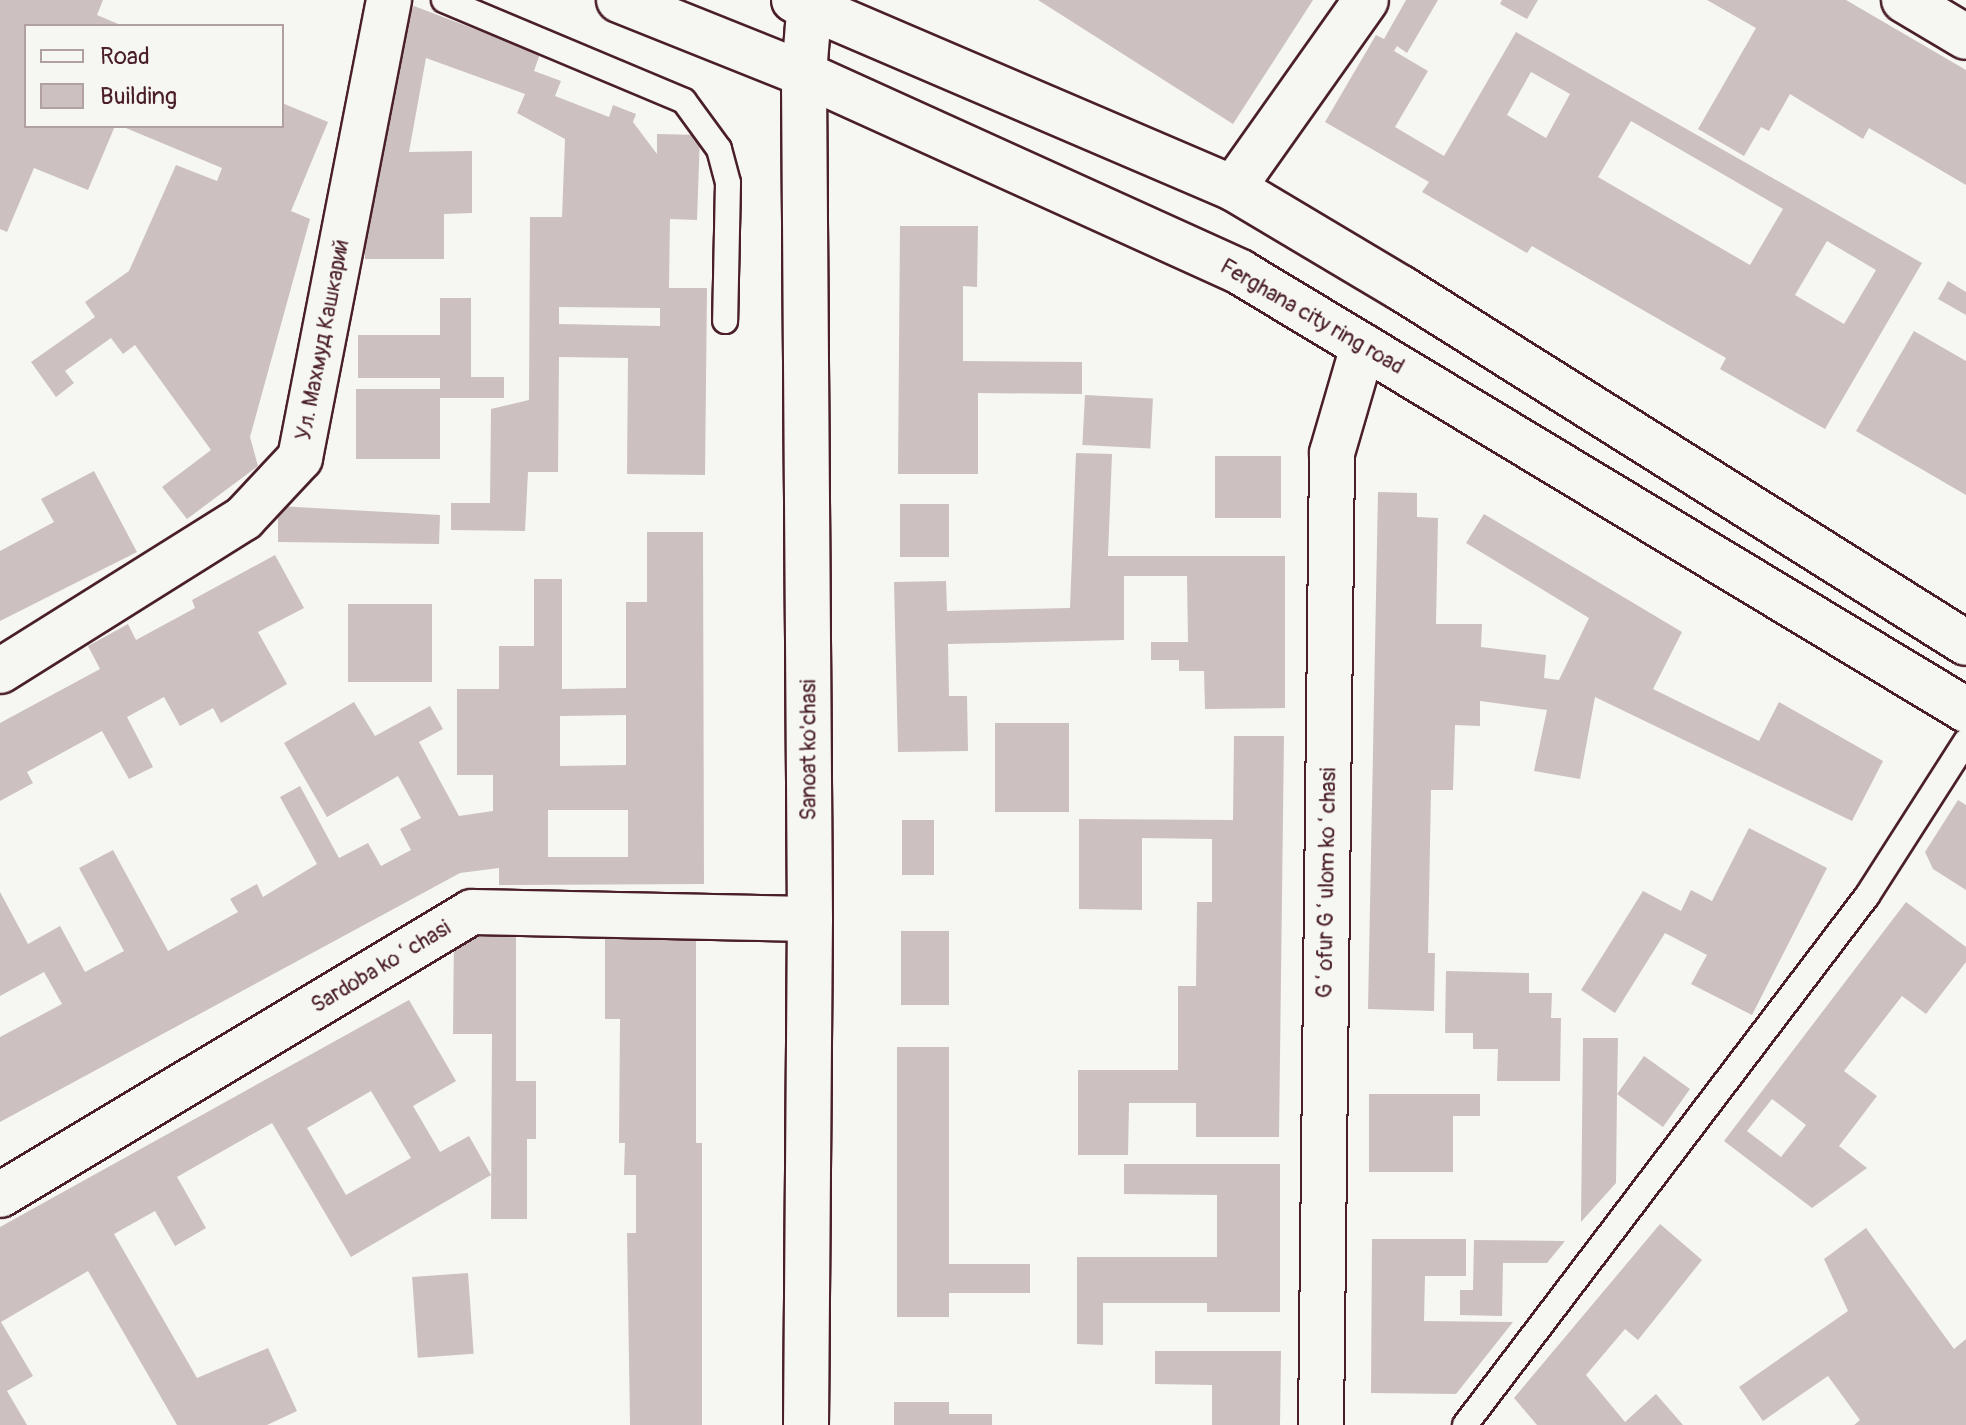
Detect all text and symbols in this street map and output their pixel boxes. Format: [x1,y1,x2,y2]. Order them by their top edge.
legend [24,24,284,128]
text: Road [100,42,150,71]
text: Building [100,82,177,111]
street label: Ул. Махмуд Кашкарий [291,237,355,443]
street label: Ferghana city ring road [1215,254,1409,380]
street label: Sanoat ko'chasi [796,679,822,821]
street label: Gʻofur Gʻulom koʻchasi [1312,768,1342,998]
street label: Sardoba koʻchasi [306,915,456,1019]

